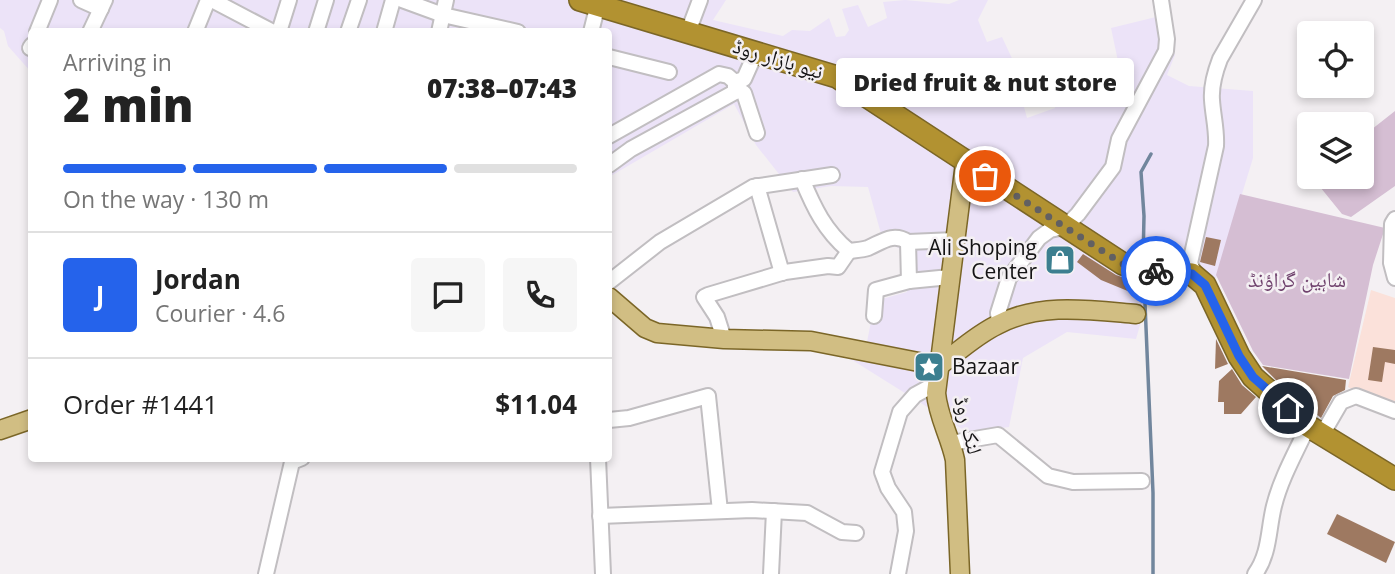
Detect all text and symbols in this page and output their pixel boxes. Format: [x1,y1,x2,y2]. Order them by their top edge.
map controls [1297,21,1374,189]
button: locate [1297,21,1374,98]
street label: نیو بازار روڈ [730,31,827,85]
text: Arriving in [63,46,172,78]
callout: Dried fruit & nut store [836,57,1134,106]
text: Dried fruit & nut store [853,66,1117,98]
text: 07:38–07:43 [427,70,577,106]
text: 2 min [63,73,194,135]
button: layers [1297,112,1374,189]
pin [955,146,1015,206]
icon: bag [966,157,1004,195]
text: On the way · 130 m [63,183,269,215]
place label: Ali Shoping Center [928,233,1037,285]
courier [1121,236,1191,306]
shop icon: Ali Shoping Center [1043,243,1077,277]
icon: bike [1137,252,1175,290]
button: chat [411,258,485,332]
button: phone [503,258,577,332]
text: Jordan [155,261,241,297]
park label: شاہین گراؤنڈ [1248,265,1346,293]
text: J [96,277,104,313]
text: Courier · 4.6 [155,297,285,329]
place icon: Bazaar [912,350,946,384]
place label: Bazaar [952,352,1019,380]
pin [1258,378,1318,438]
text: Order #1441 [63,386,218,422]
text: $11.04 [495,386,577,422]
icon: home [1269,389,1307,427]
street label: لنک روڈ [948,393,990,457]

